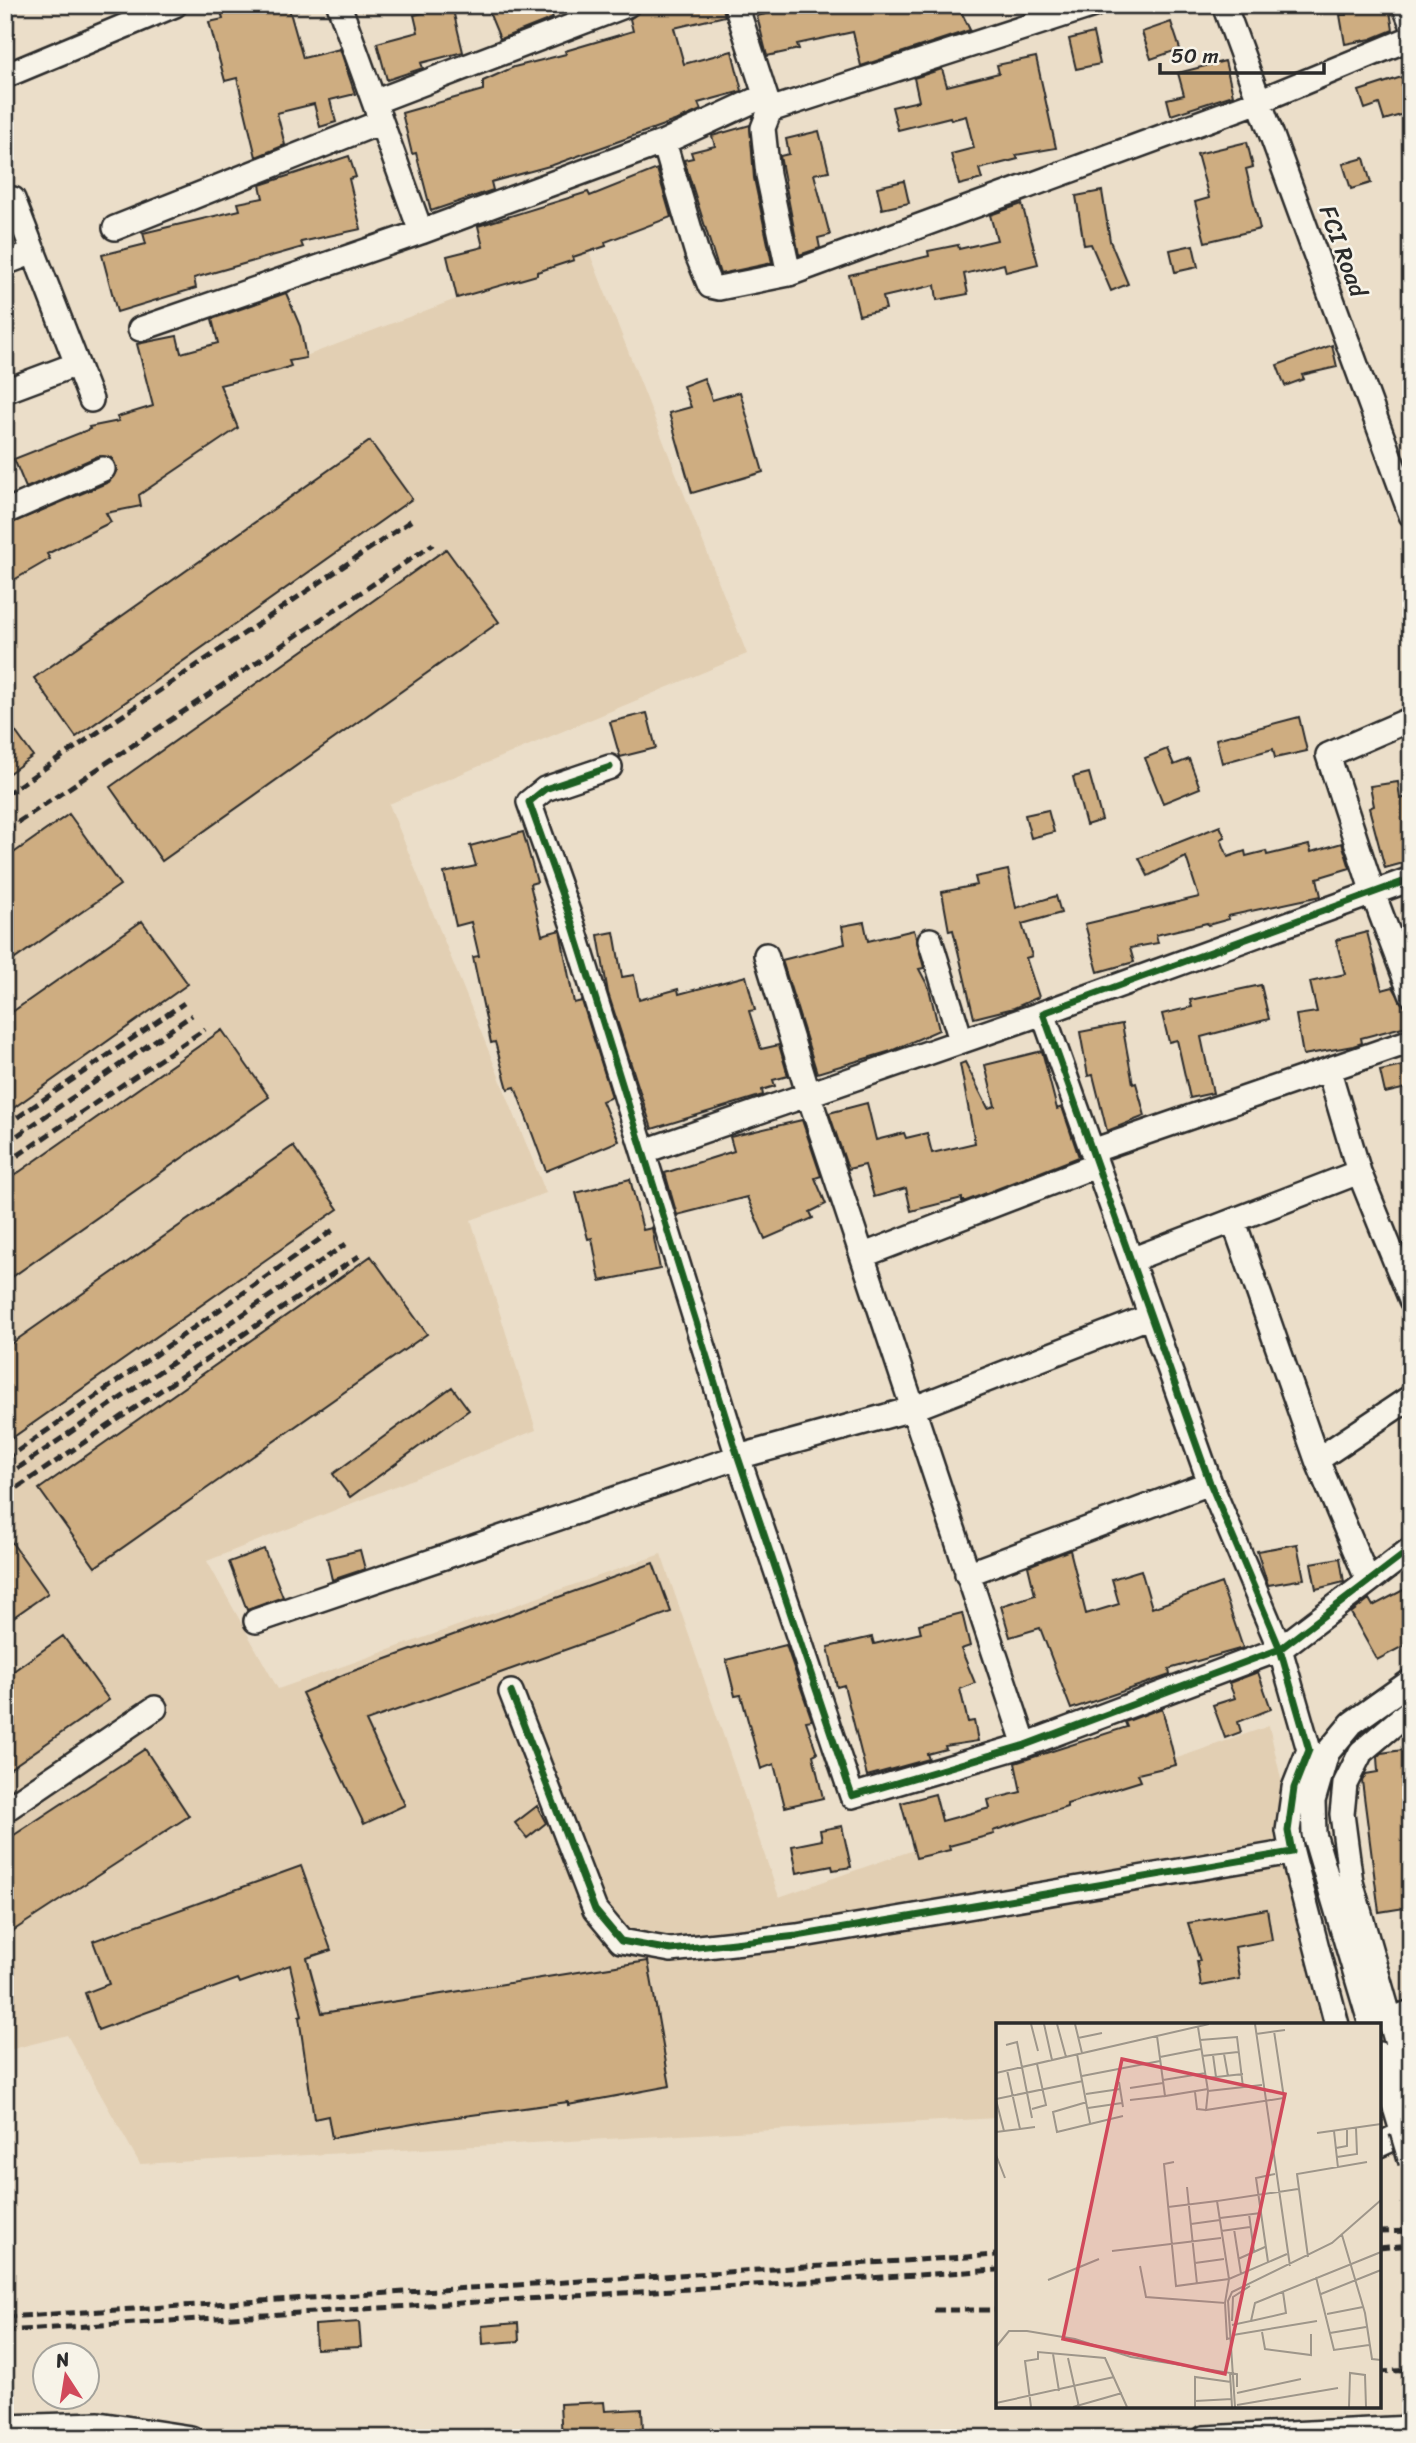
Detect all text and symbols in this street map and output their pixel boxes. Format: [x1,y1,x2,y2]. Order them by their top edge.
scale bar [1160,32,1325,76]
text: 50 m [1171,37,1219,75]
street label: FCI Road [1307,199,1380,305]
inset map [996,2023,1381,2408]
north arrow [32,2342,102,2412]
text: N [52,2342,73,2378]

